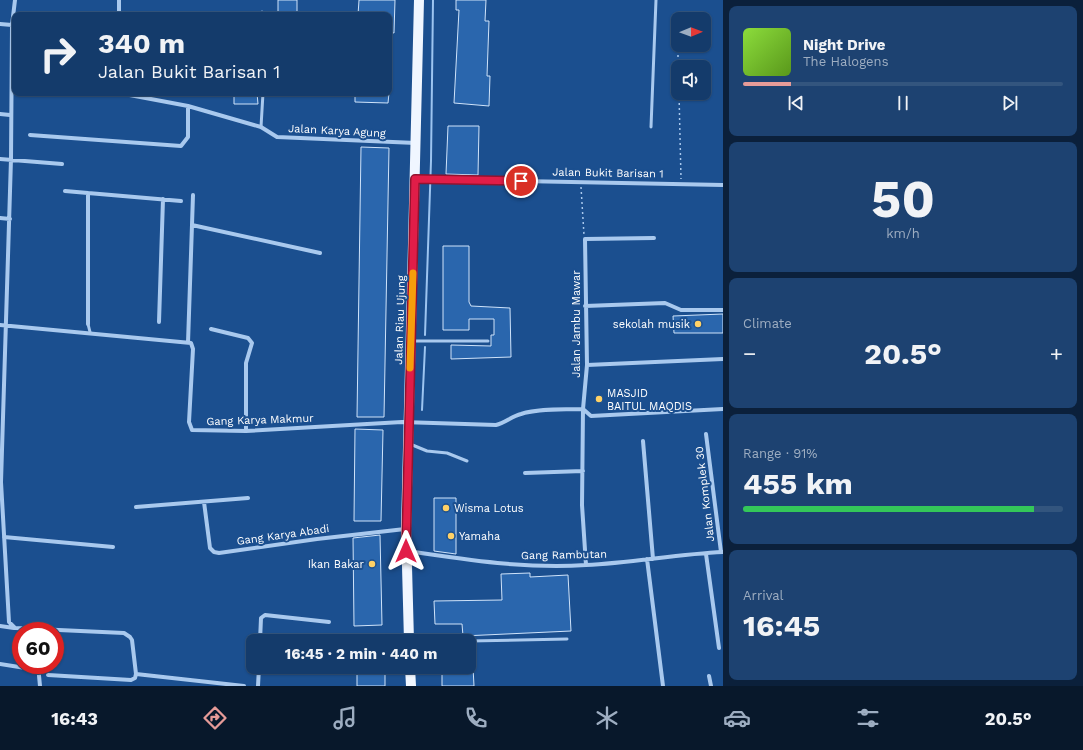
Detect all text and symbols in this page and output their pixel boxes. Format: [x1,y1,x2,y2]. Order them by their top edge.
north arrow [671,12,711,52]
map controls [671,12,711,100]
text: 340 m [98,27,185,60]
icon: right [32,28,84,80]
text: Night Drive [803,36,886,54]
text: The Halogens [803,54,889,69]
button: sound [671,60,711,100]
text: Jalan Bukit Barisan 1 [98,61,280,82]
icon: previous [785,92,807,114]
icon: pause [892,92,914,114]
icon: next [999,92,1021,114]
street label: Jalan Karya Agung [288,122,386,140]
pin [504,164,538,198]
street label: Jalan Bukit Barisan 1 [552,166,664,180]
text: 50 [871,169,935,230]
icon: arrive [510,170,532,192]
text: km/h [886,226,920,241]
street label: Jalan Jambu Mawar [570,270,583,378]
street label: Jalan Riau Ujung [392,275,408,365]
text: Climate [743,316,792,331]
place label: sekolah musik [613,318,690,331]
marker: sekolah musik [693,319,703,329]
text: 20.5° [864,336,942,371]
text: − [743,341,756,366]
text: + [1050,341,1063,366]
place label: MASJID BAITUL MAQDIS [607,387,692,413]
marker: MASJID BAITUL MAQDIS [594,394,604,404]
street label: Gang Karya Makmur [206,412,314,428]
street label: Jalan Komplek 30 [693,445,717,542]
text: Range · 91% [743,446,818,461]
text: 455 km [743,466,853,501]
place label: Wisma Lotus [454,502,524,515]
marker: Wisma Lotus [441,503,451,513]
street label: Gang Karya Abadi [236,522,330,548]
position arrow [385,530,427,572]
place label: Yamaha [459,530,500,543]
marker: Yamaha [446,531,456,541]
street label: Gang Rambutan [521,548,607,562]
place label: Ikan Bakar [308,558,365,571]
marker: Ikan Bakar [367,559,377,569]
text: Arrival [743,588,784,603]
text: 16:45 [743,608,820,643]
speed limit sign: 60 [12,622,64,674]
text: 16:45 · 2 min · 440 m [285,645,437,663]
icon: directions [201,704,229,732]
icon: music [331,704,359,732]
icon: phone [462,704,490,732]
icon: climate [593,704,621,732]
icon: car [723,704,751,732]
icon: filters [854,704,882,732]
text: 16:43 [51,708,98,729]
text: 20.5° [985,708,1032,729]

